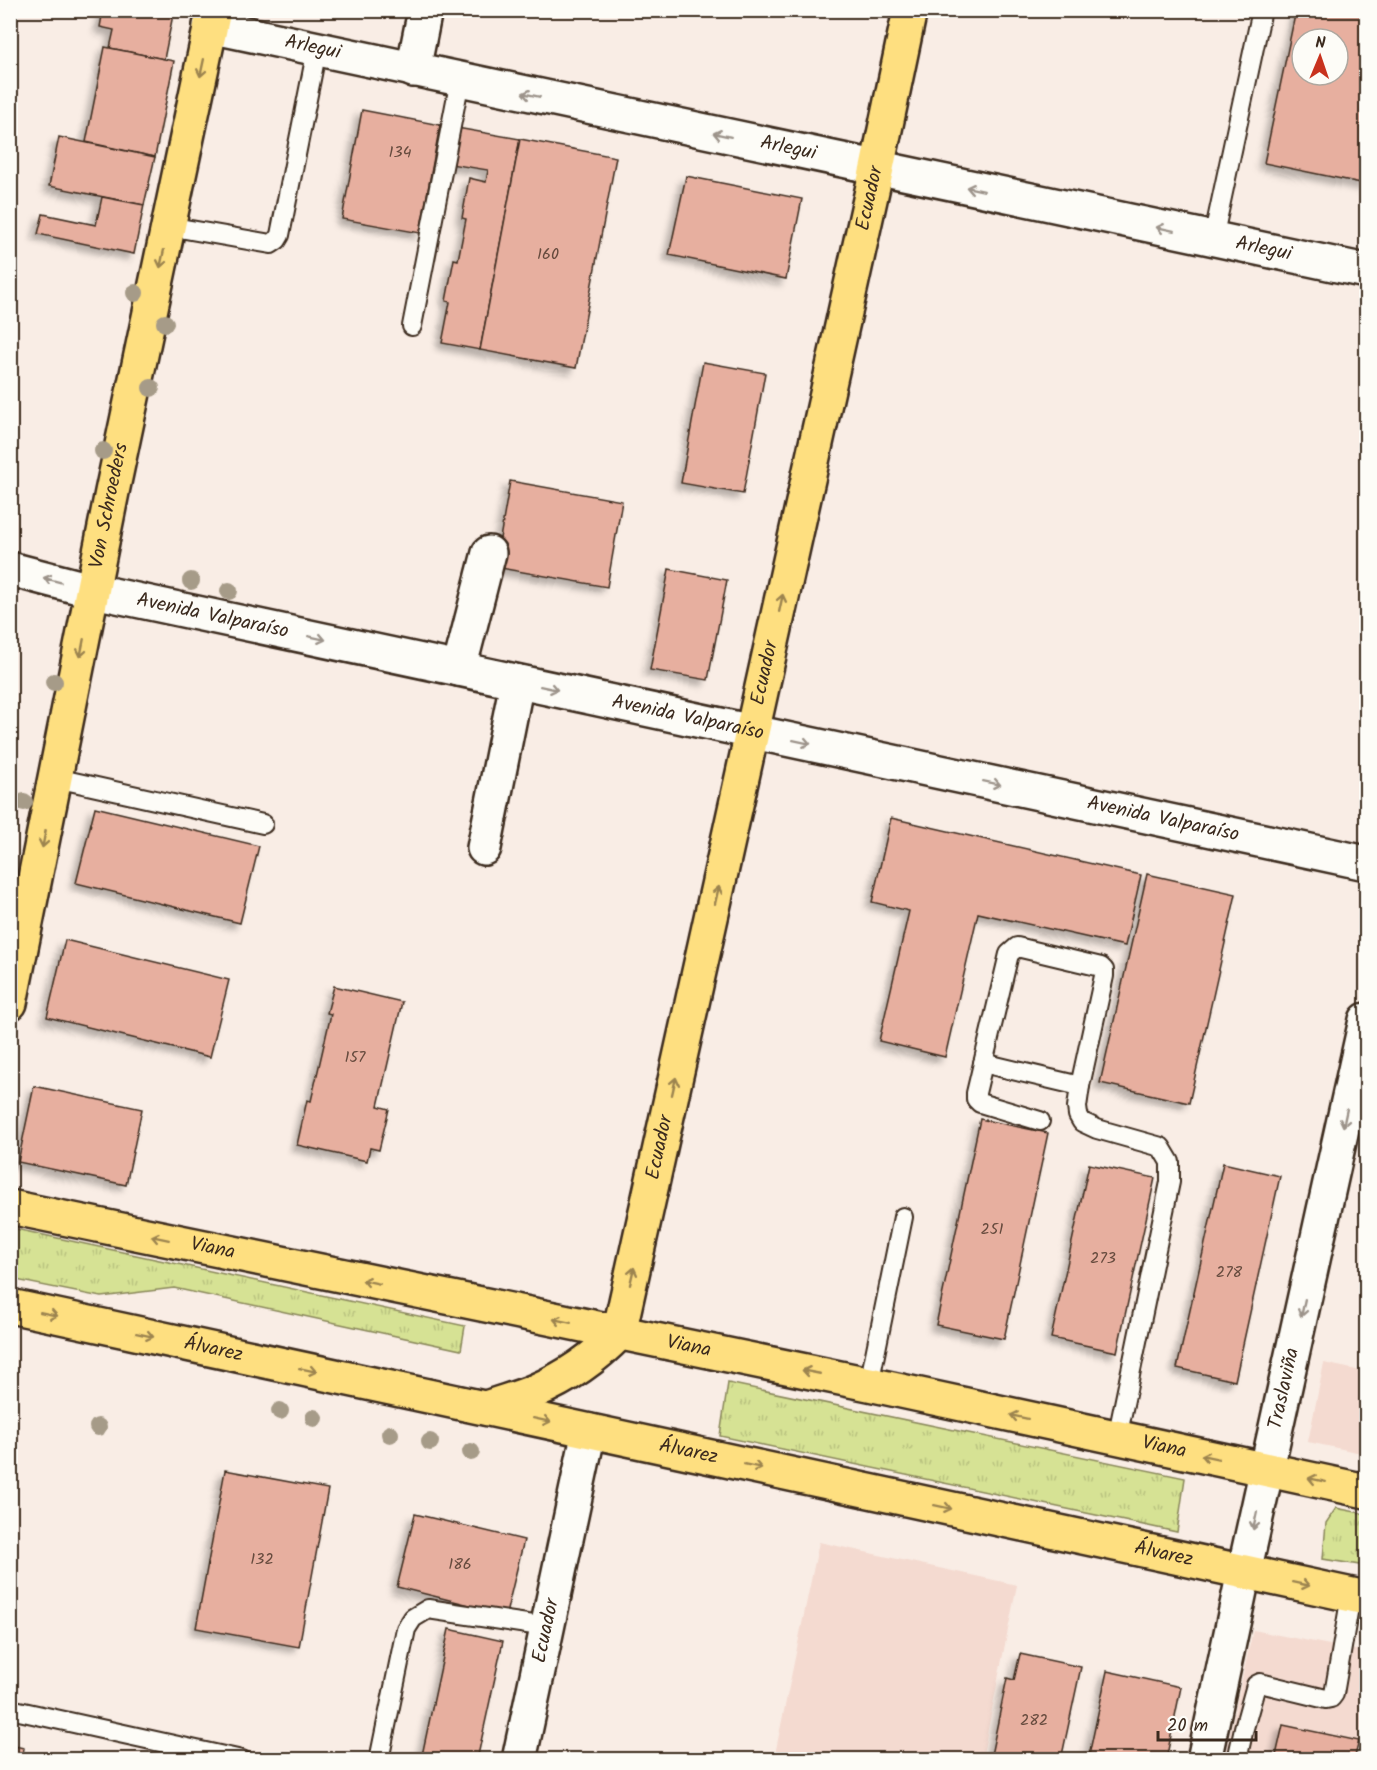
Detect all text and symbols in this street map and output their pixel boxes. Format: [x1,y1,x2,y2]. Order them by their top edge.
street label: Arlegui [282,26,345,70]
north arrow [1290,27,1350,87]
text: N [1315,31,1326,56]
one-way arrow [195,58,207,77]
one-way arrow [522,89,542,100]
street label: Arlegui [757,127,820,170]
one-way arrow [713,129,732,140]
house number: 134 [389,140,412,165]
street label: Ecuador [848,162,893,234]
one-way arrow [965,182,984,194]
one-way arrow [1156,223,1176,234]
street label: Arlegui [1233,228,1296,271]
house number: 160 [537,242,559,267]
one-way arrow [155,249,167,268]
street label: Von Schroeders [81,440,138,571]
one-way arrow [43,574,62,585]
street label: Avenida Valparaíso [133,585,291,648]
one-way arrow [776,593,788,612]
one-way arrow [308,633,327,645]
street label: Ecuador [742,636,788,708]
one-way arrow [76,638,87,658]
one-way arrow [539,683,558,694]
street label: Avenida Valparaíso [609,686,767,750]
one-way arrow [791,737,811,748]
one-way arrow [983,777,1002,789]
street label: Avenida Valparaíso [1084,788,1242,851]
one-way arrow [37,830,49,849]
one-way arrow [711,886,723,905]
house number: 157 [345,1045,366,1070]
one-way arrow [669,1077,680,1096]
one-way arrow [1339,1108,1350,1127]
street label: Ecuador [637,1111,683,1183]
house number: 251 [981,1217,1003,1242]
street label: Viana [188,1229,238,1269]
one-way arrow [150,1231,169,1243]
house number: 273 [1090,1246,1116,1271]
house number: 278 [1216,1260,1243,1285]
one-way arrow [627,1267,638,1286]
one-way arrow [362,1275,381,1287]
one-way arrow [1296,1298,1308,1317]
one-way arrow [40,1309,59,1321]
one-way arrow [553,1315,572,1326]
street label: Viana [664,1327,714,1367]
street label: Álvarez [181,1328,246,1372]
one-way arrow [135,1330,154,1341]
street label: Traslaviña [1260,1345,1309,1433]
one-way arrow [298,1365,317,1376]
one-way arrow [802,1366,822,1377]
one-way arrow [1010,1410,1029,1422]
one-way arrow [531,1415,551,1426]
street label: Viana [1139,1427,1189,1468]
street label: Álvarez [656,1430,721,1474]
one-way arrow [1201,1451,1220,1463]
one-way arrow [742,1461,762,1472]
one-way arrow [1308,1474,1327,1486]
one-way arrow [933,1502,953,1513]
one-way arrow [1249,1511,1261,1530]
street label: Álvarez [1131,1533,1196,1576]
house number: 132 [250,1547,274,1572]
house number: 186 [448,1552,472,1577]
one-way arrow [1291,1579,1310,1590]
street label: Ecuador [524,1594,569,1666]
scale bar [1158,1704,1256,1742]
house number: 282 [1020,1708,1048,1733]
text: 20 m [1167,1712,1208,1741]

